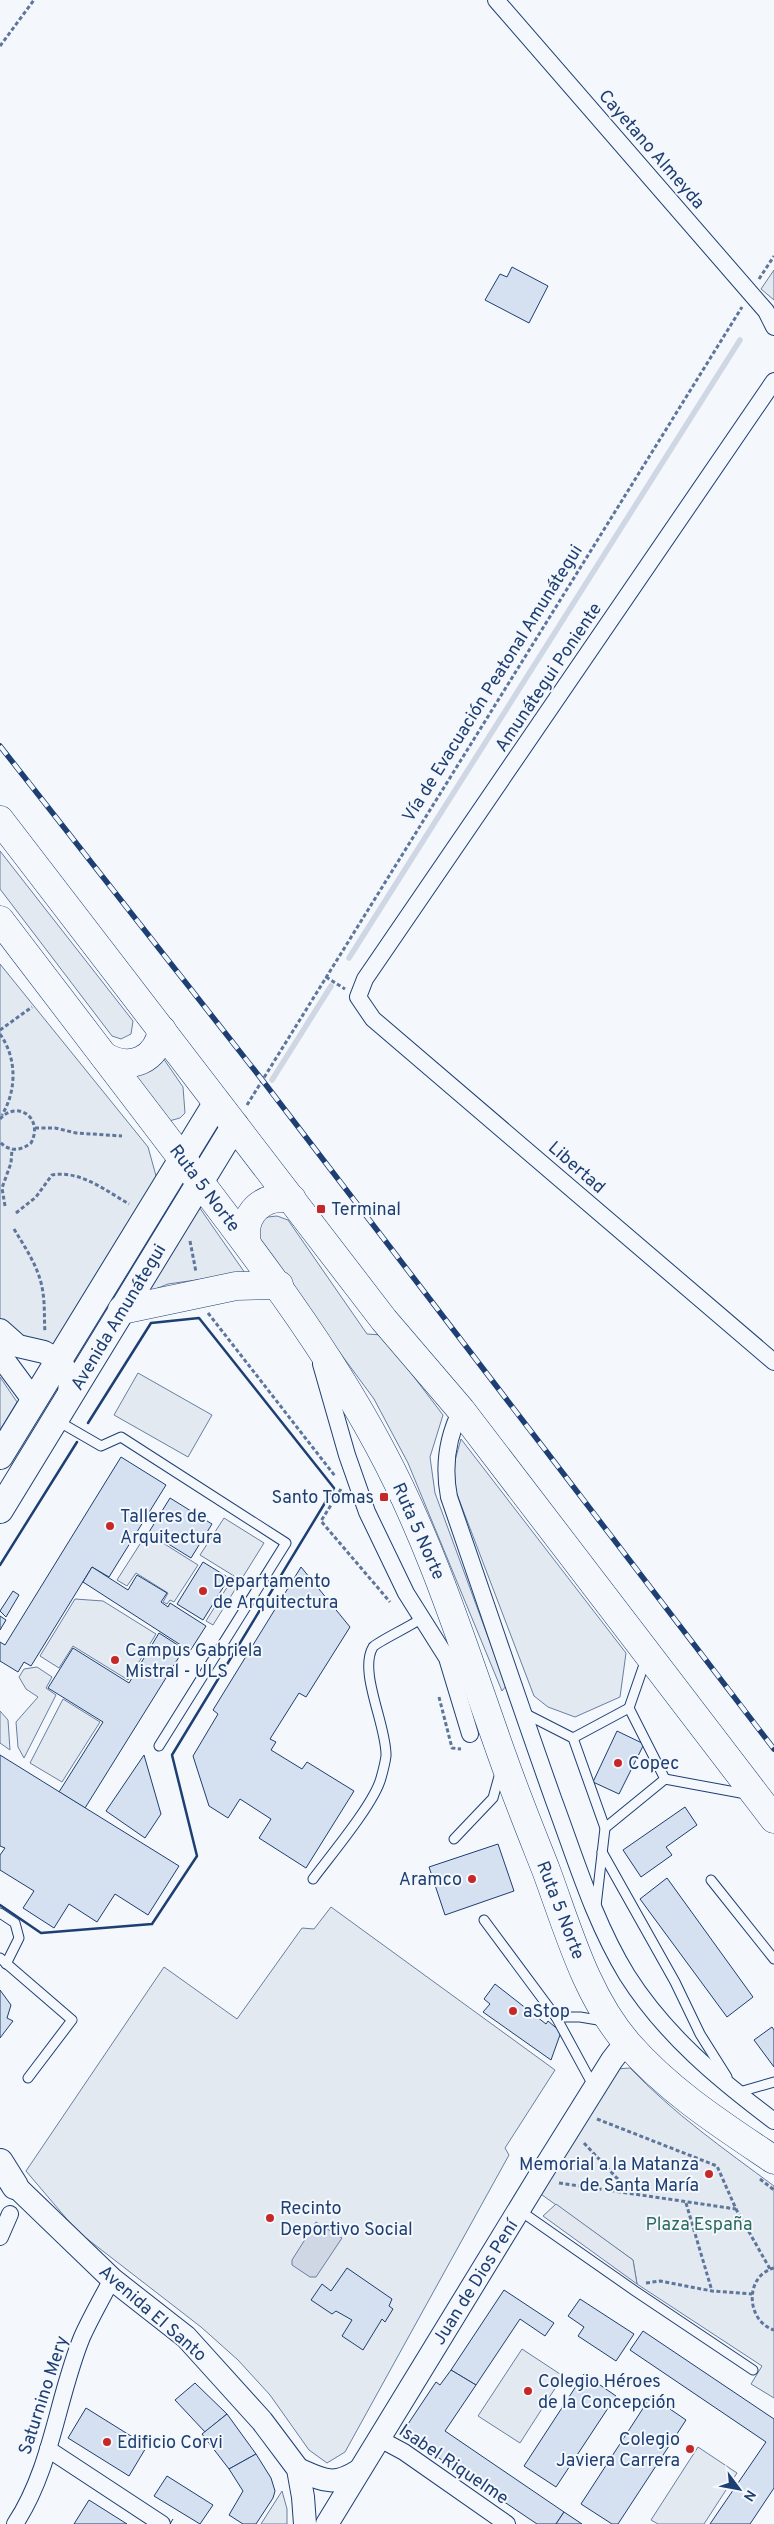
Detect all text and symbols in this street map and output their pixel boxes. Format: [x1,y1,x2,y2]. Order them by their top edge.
street label: Cayetano Almeyda [593,85,709,215]
street label: Vía de Evacuación Peatonal Amunátegui [398,541,589,827]
street label: Amunátegui Poniente [491,599,608,757]
street label: Libertad [543,1137,609,1199]
street label: Ruta 5 Norte [163,1140,244,1237]
place label: Terminal [331,1199,401,1222]
marker: Terminal [315,1203,327,1215]
street label: Avenida Amunátegui [66,1240,172,1395]
street label: Ruta 5 Norte [386,1479,449,1584]
place label: Santo Tomas [271,1487,374,1510]
marker: Santo Tomas [378,1491,390,1503]
place label: Talleres de Arquitectura [120,1506,222,1550]
marker: Talleres de Arquitectura [104,1520,116,1532]
place label: Departamento de Arquitectura [213,1571,338,1615]
marker: Departamento de Arquitectura [197,1585,209,1597]
place label: Campus Gabriela Mistral - ULS [125,1640,262,1684]
marker: Campus Gabriela Mistral - ULS [109,1654,121,1666]
place label: Copec [628,1753,679,1776]
marker: Copec [612,1757,624,1769]
street label: Ruta 5 Norte [530,1858,589,1963]
place label: Aramco [399,1869,462,1892]
marker: Aramco [466,1873,478,1885]
place label: aStop [523,2001,570,2024]
marker: aStop [507,2005,519,2017]
place label: Memorial a la Matanza de Santa María [519,2154,699,2198]
marker: Memorial a la Matanza de Santa María [703,2168,715,2180]
place label: Recinto Deportivo Social [280,2198,413,2242]
marker: Recinto Deportivo Social [264,2212,276,2224]
park label: Plaza España [646,2214,752,2237]
street label: Juan de Dios Pení [428,2215,525,2350]
street label: Avenida El Santo [93,2261,211,2367]
street label: Saturnino Mery [14,2333,75,2458]
place label: Colegio Héroes de la Concepción [538,2371,676,2415]
marker: Colegio Héroes de la Concepción [522,2385,534,2397]
street label: Isabel Riquelme [394,2420,513,2511]
place label: Colegio Javiera Carrera [556,2429,680,2473]
place label: Edificio Corvi [117,2432,223,2455]
marker: Edificio Corvi [101,2436,113,2448]
marker: Colegio Javiera Carrera [684,2443,696,2455]
north arrow [714,2464,764,2514]
text: N [739,2486,759,2504]

